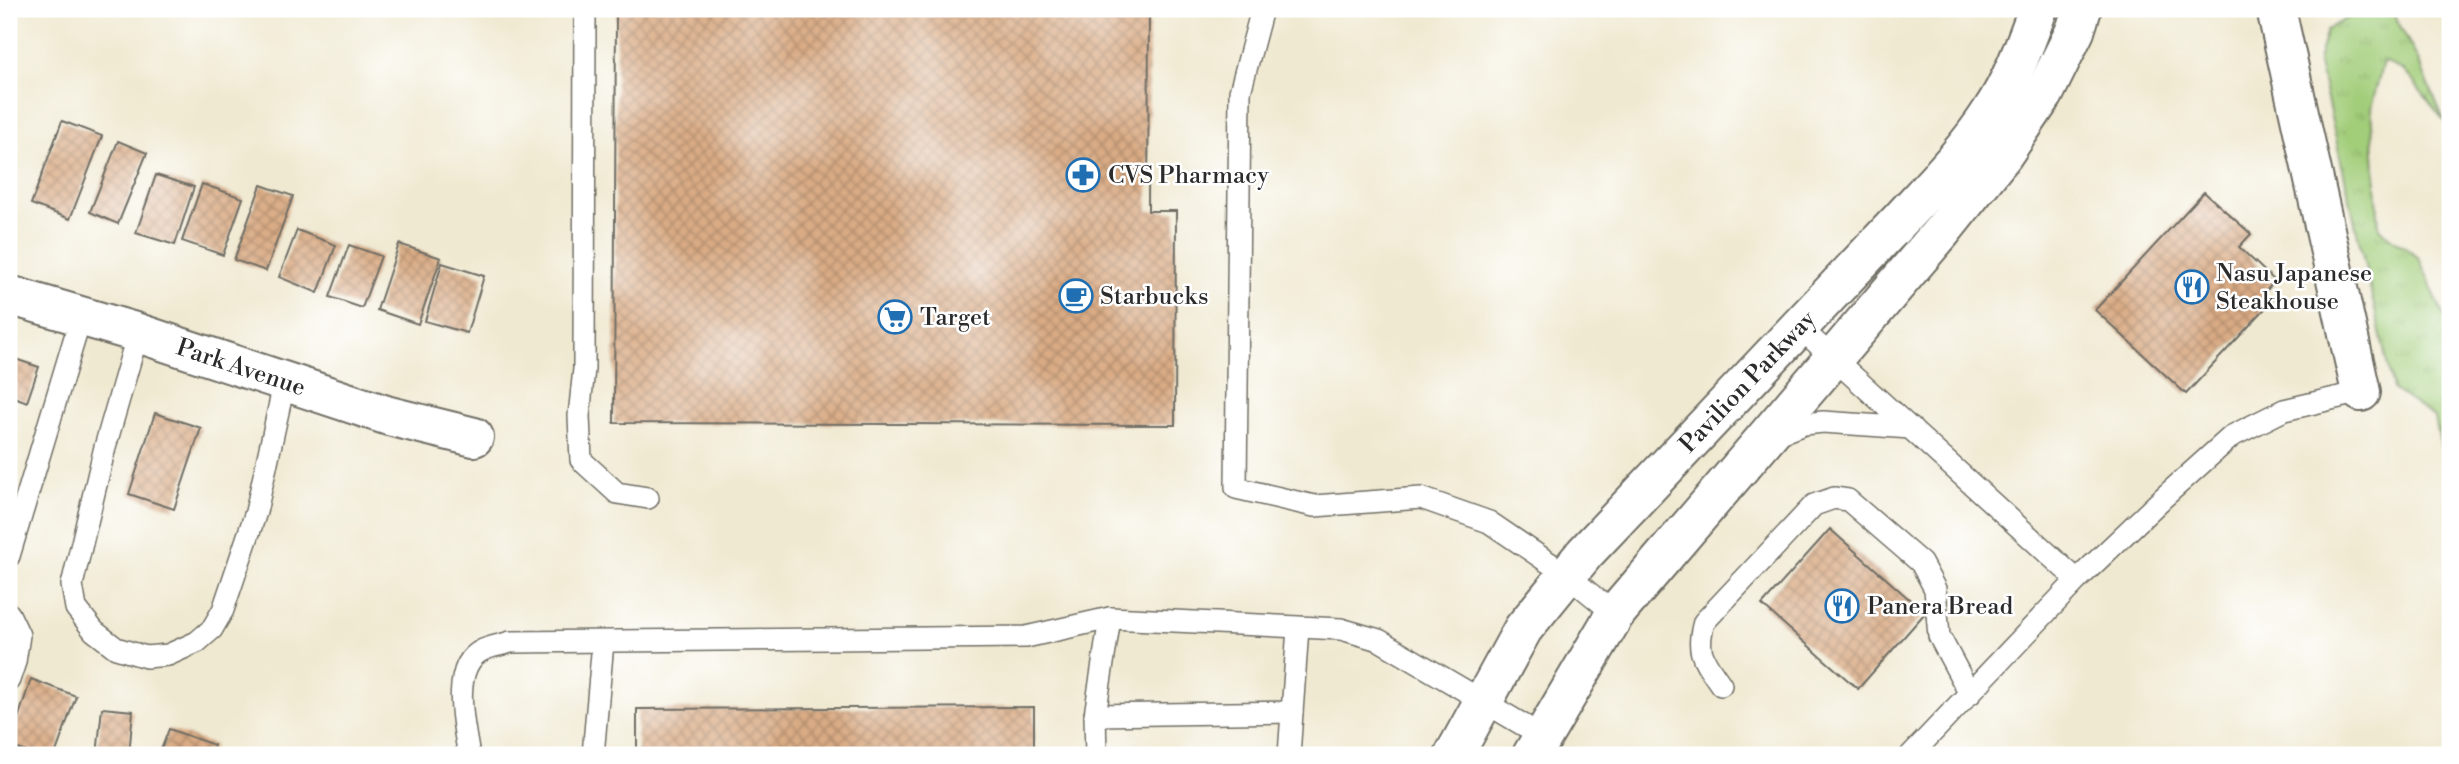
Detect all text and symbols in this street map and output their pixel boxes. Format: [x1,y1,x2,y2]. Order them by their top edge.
pharmacy icon: CVS Pharmacy [1064,156,1102,194]
place label: CVS Pharmacy [1108,161,1269,191]
place label: Nasu Japanese Steakhouse [2216,259,2372,317]
restaurant icon: Nasu Japanese Steakhouse [2173,268,2211,306]
cafe icon: Starbucks [1057,277,1095,315]
place label: Starbucks [1100,282,1208,312]
supermarket icon: Target [876,298,914,336]
place label: Target [920,303,991,333]
street label: Pavilion Parkway [1674,304,1823,460]
street label: Park Avenue [172,333,309,403]
restaurant icon: Panera Bread [1823,587,1861,625]
place label: Panera Bread [1867,592,2013,622]

